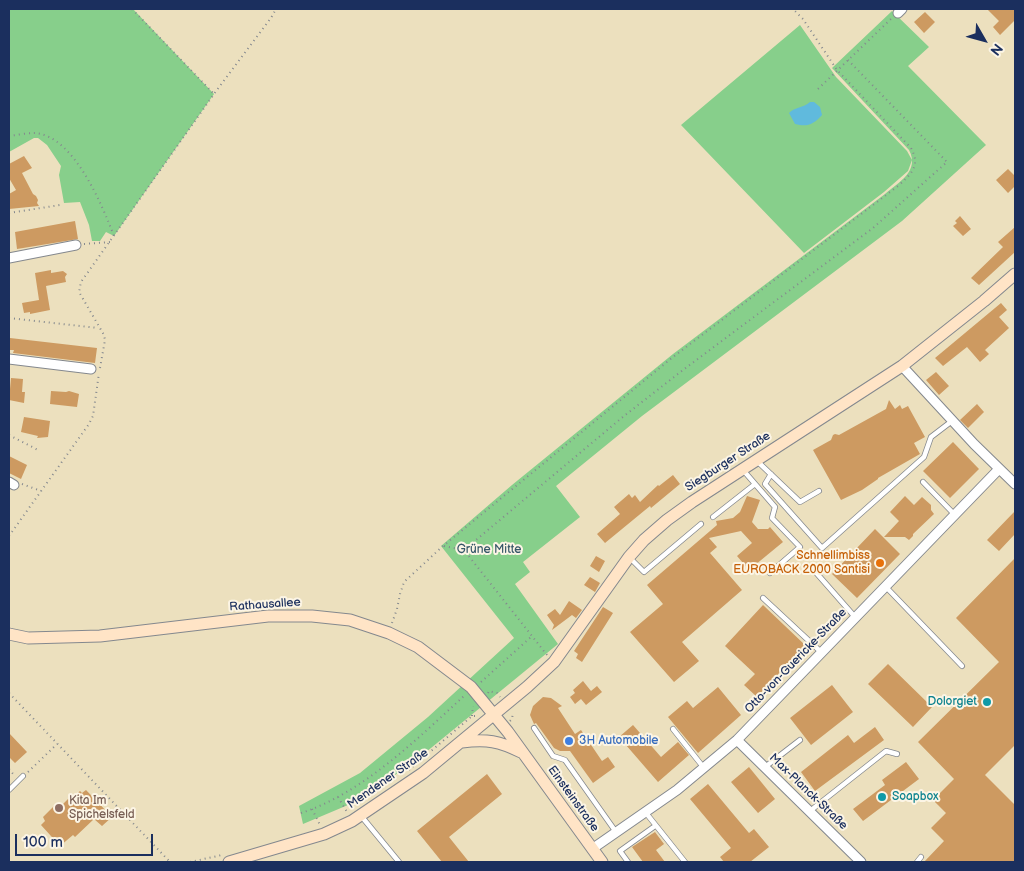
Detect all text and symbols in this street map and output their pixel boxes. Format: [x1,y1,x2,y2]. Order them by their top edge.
north arrow [959,15,1009,65]
text: N [986,40,1006,59]
street label: Siegburger Straße [683,429,773,495]
park label: Grüne Mitte [457,543,521,557]
place label: Schnellimbiss EUROBACK 2000 Santisi [733,549,870,577]
marker: Schnellimbiss EUROBACK 2000 Santisi [874,557,886,569]
street label: Rathausallee [229,595,301,615]
street label: Otto-von-Guericke-Straße [742,606,850,716]
place label: Dolorgiet [928,695,977,709]
marker: Dolorgiet [981,696,993,708]
place label: 3H Automobile [579,734,658,748]
marker: 3H Automobile [563,735,575,747]
street label: Mendener Straße [345,746,431,812]
street label: Max-Planck-Straße [766,751,850,833]
street label: Einsteinstraße [544,763,602,835]
place label: Soapbox [892,790,939,804]
marker: Soapbox [876,791,888,803]
place label: Kita Im Spichelsfeld [69,794,135,822]
marker: Kita Im Spichelsfeld [53,802,65,814]
scale bar [18,824,155,856]
text: 100 m [23,833,63,852]

